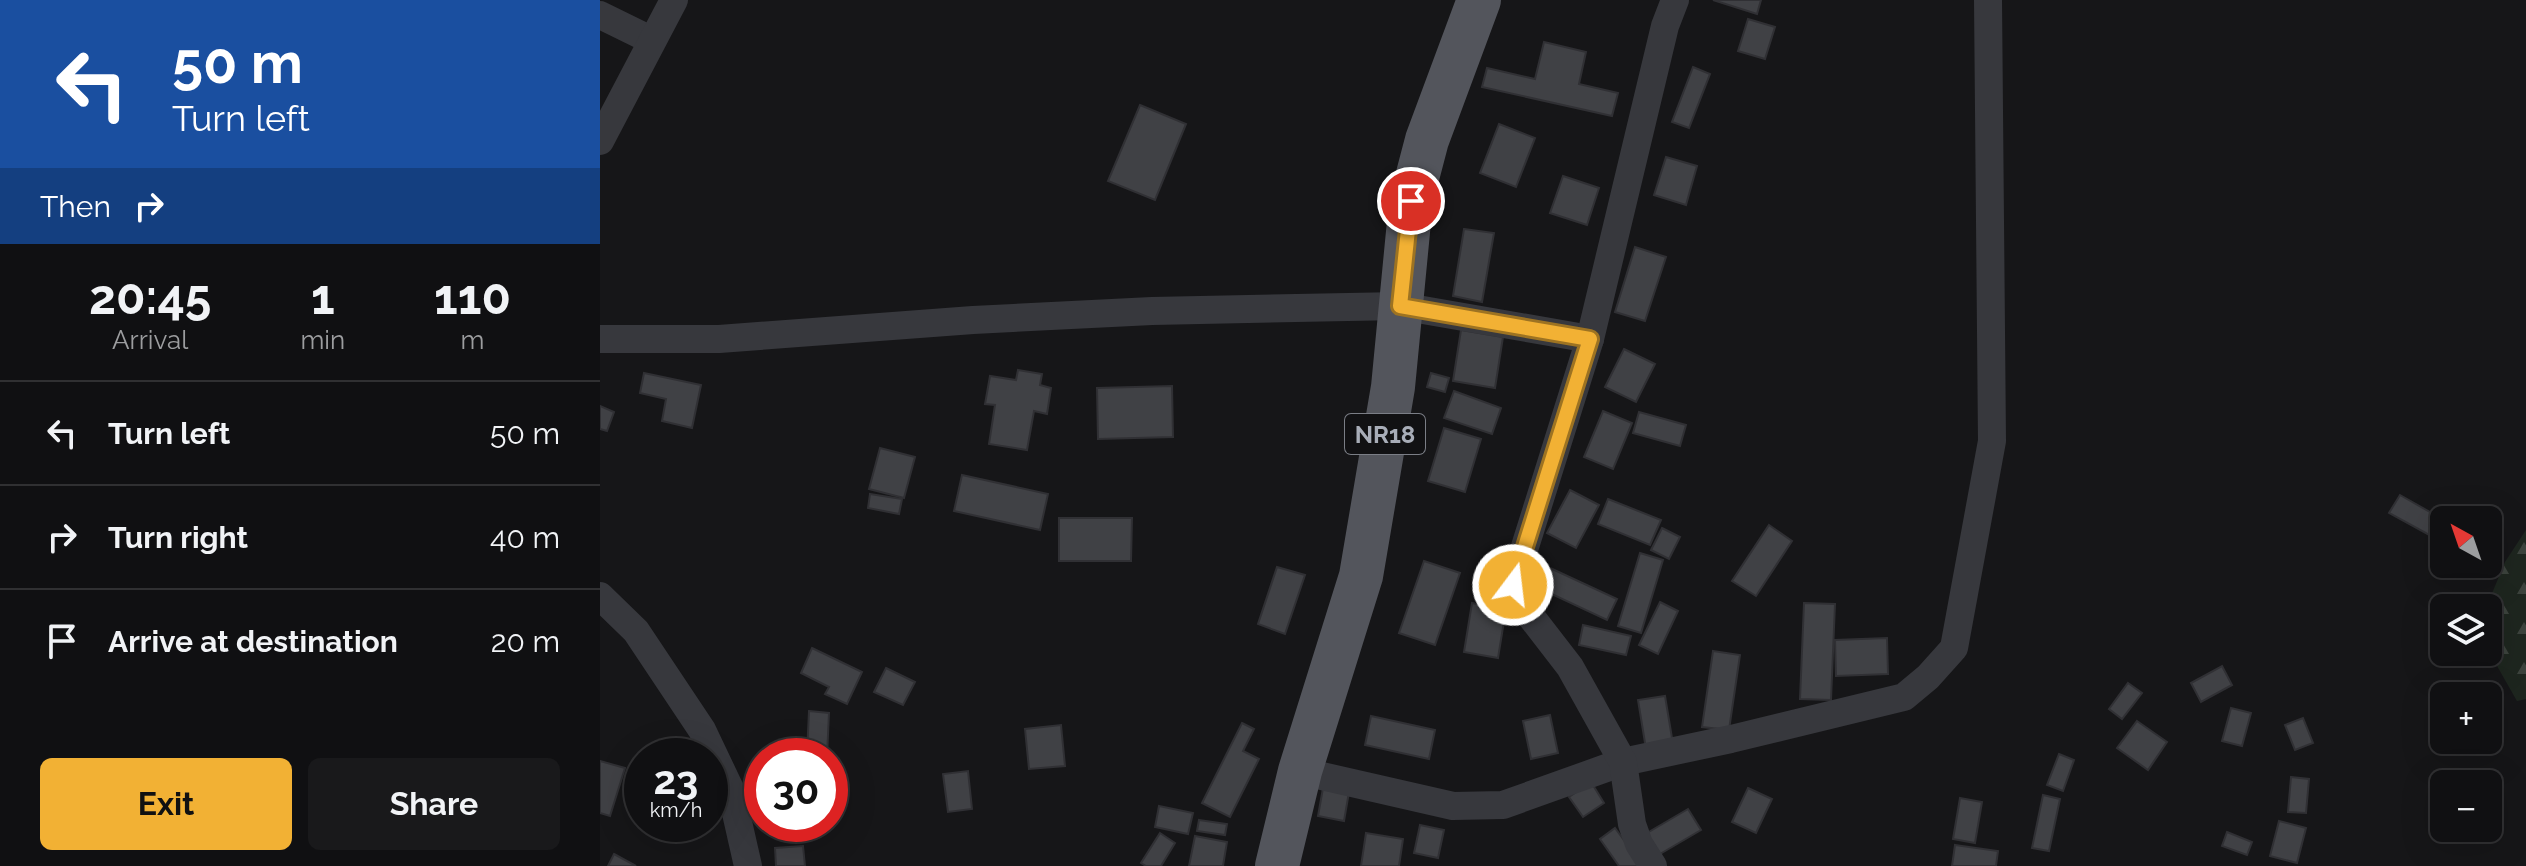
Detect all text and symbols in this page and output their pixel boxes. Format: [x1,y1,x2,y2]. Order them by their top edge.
text: 50 m [172,30,303,96]
icon: left [40,32,144,136]
text: Turn left [172,97,310,139]
pin [1377,167,1445,235]
icon: arrive [1389,179,1433,223]
icon: right [127,184,171,228]
text: Then [40,189,111,224]
text: 20:45 [89,269,211,325]
text: 1 [311,269,335,325]
text: 110 [434,269,511,325]
text: Arrival [112,325,188,355]
text: min [300,325,345,355]
text: m [461,325,485,355]
icon: left [40,411,84,455]
road number: NR18 [1345,414,1425,454]
text: Turn left [108,416,230,451]
text: 50 m [490,416,560,451]
north arrow [2430,506,2502,578]
map controls [2430,506,2502,842]
icon: right [40,515,84,559]
text: Turn right [108,520,248,555]
text: 40 m [490,520,560,555]
position arrow [1471,543,1555,627]
button: layers [2430,594,2502,666]
icon: arrive [40,619,84,663]
text: Arrive at destination [108,624,398,659]
text: 20 m [491,624,560,659]
button: + [2430,682,2502,754]
speed limit sign: 30 [744,738,848,842]
text: 23 [654,756,698,803]
button: Exit [40,758,292,850]
button: Share [308,758,560,850]
button: − [2430,770,2502,842]
text: km/h [650,798,702,822]

